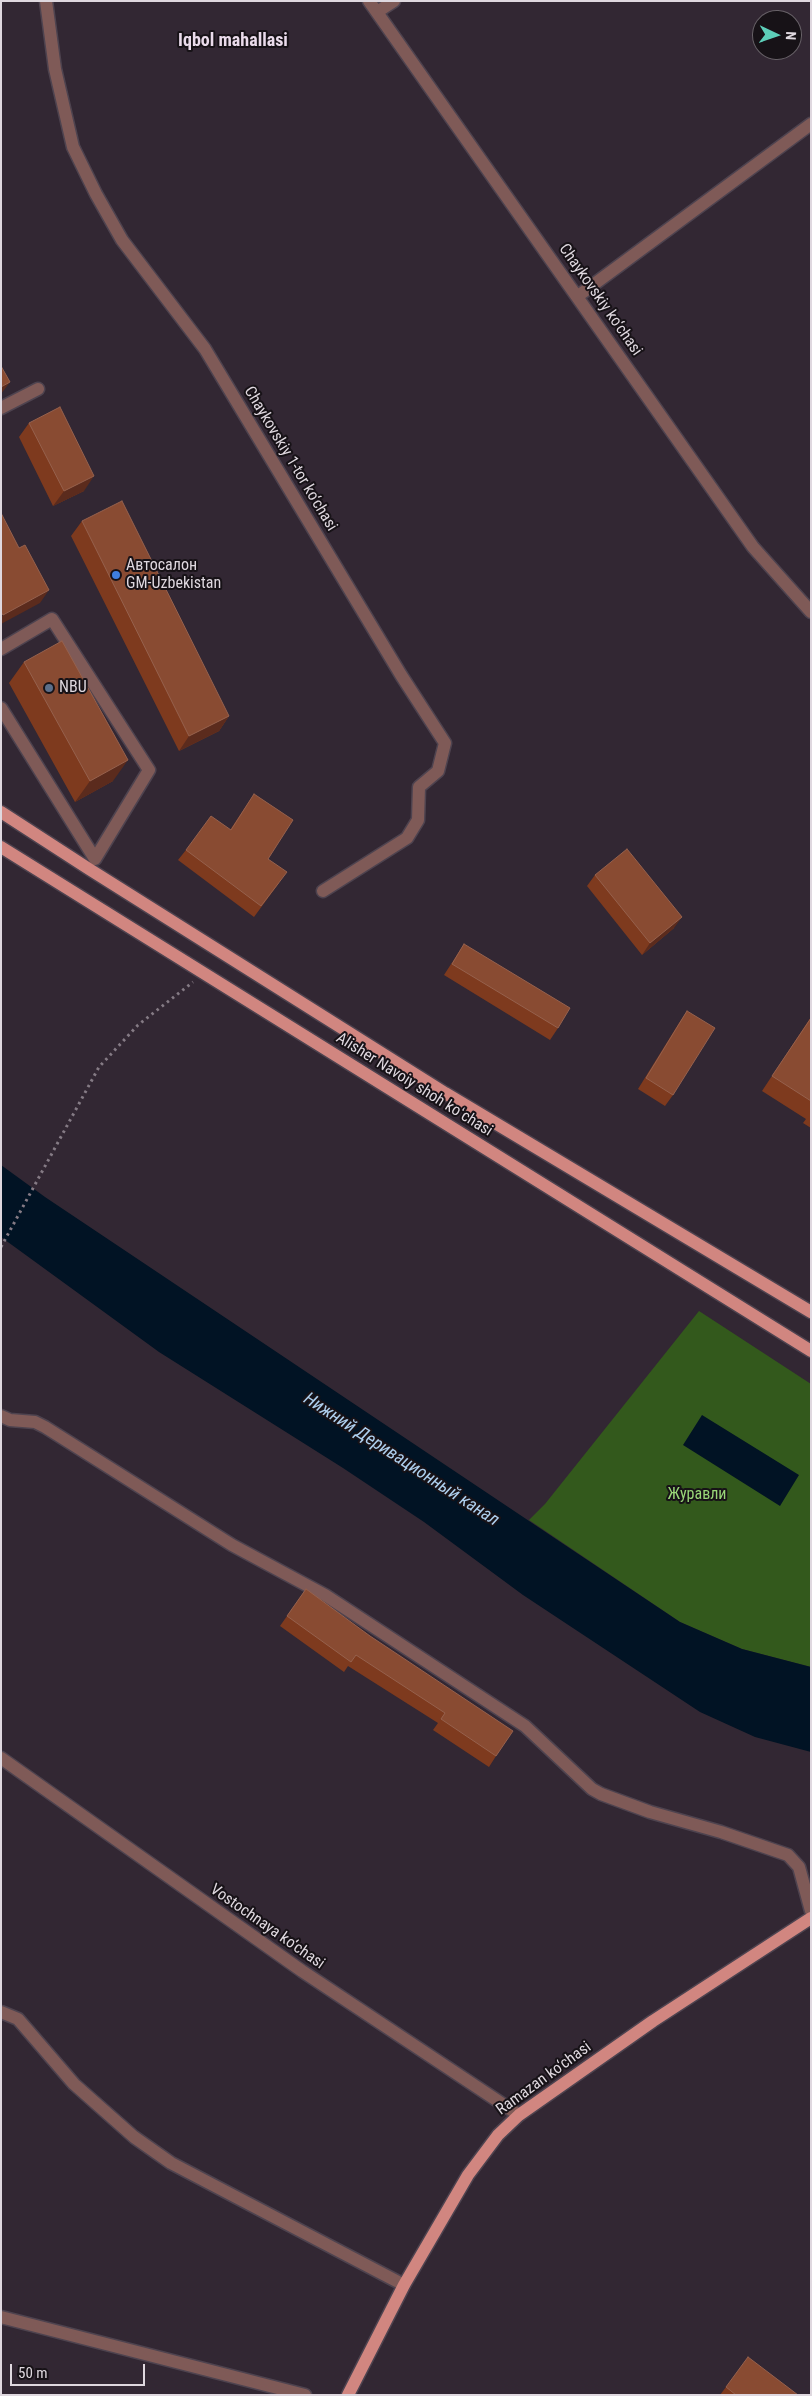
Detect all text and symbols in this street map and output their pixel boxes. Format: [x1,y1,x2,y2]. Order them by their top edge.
north arrow [752,10,802,60]
district label: Iqbol mahallasi [178,30,288,52]
text: N [783,31,799,40]
street label: Chaykovskiy ko‘chasi [554,240,646,360]
street label: Chaykovskiy 1-tor ko‘chasi [239,383,341,535]
place label: Автосалон GM-Uzbekistan [126,556,221,594]
marker: Автосалон GM-Uzbekistan [110,569,122,581]
place label: NBU [59,678,87,698]
marker: NBU [43,682,55,694]
street label: Alisher Navoiy shoh koʻchasi [332,1029,496,1141]
water label: Нижний Деривационный канал [299,1389,503,1531]
park label: Журавли [668,1485,726,1505]
street label: Vostochnaya ko‘chasi [206,1880,328,1974]
street label: Ramazan ko‘chasi [493,2038,595,2120]
scale bar [12,2354,148,2386]
text: 50 m [18,2364,48,2382]

